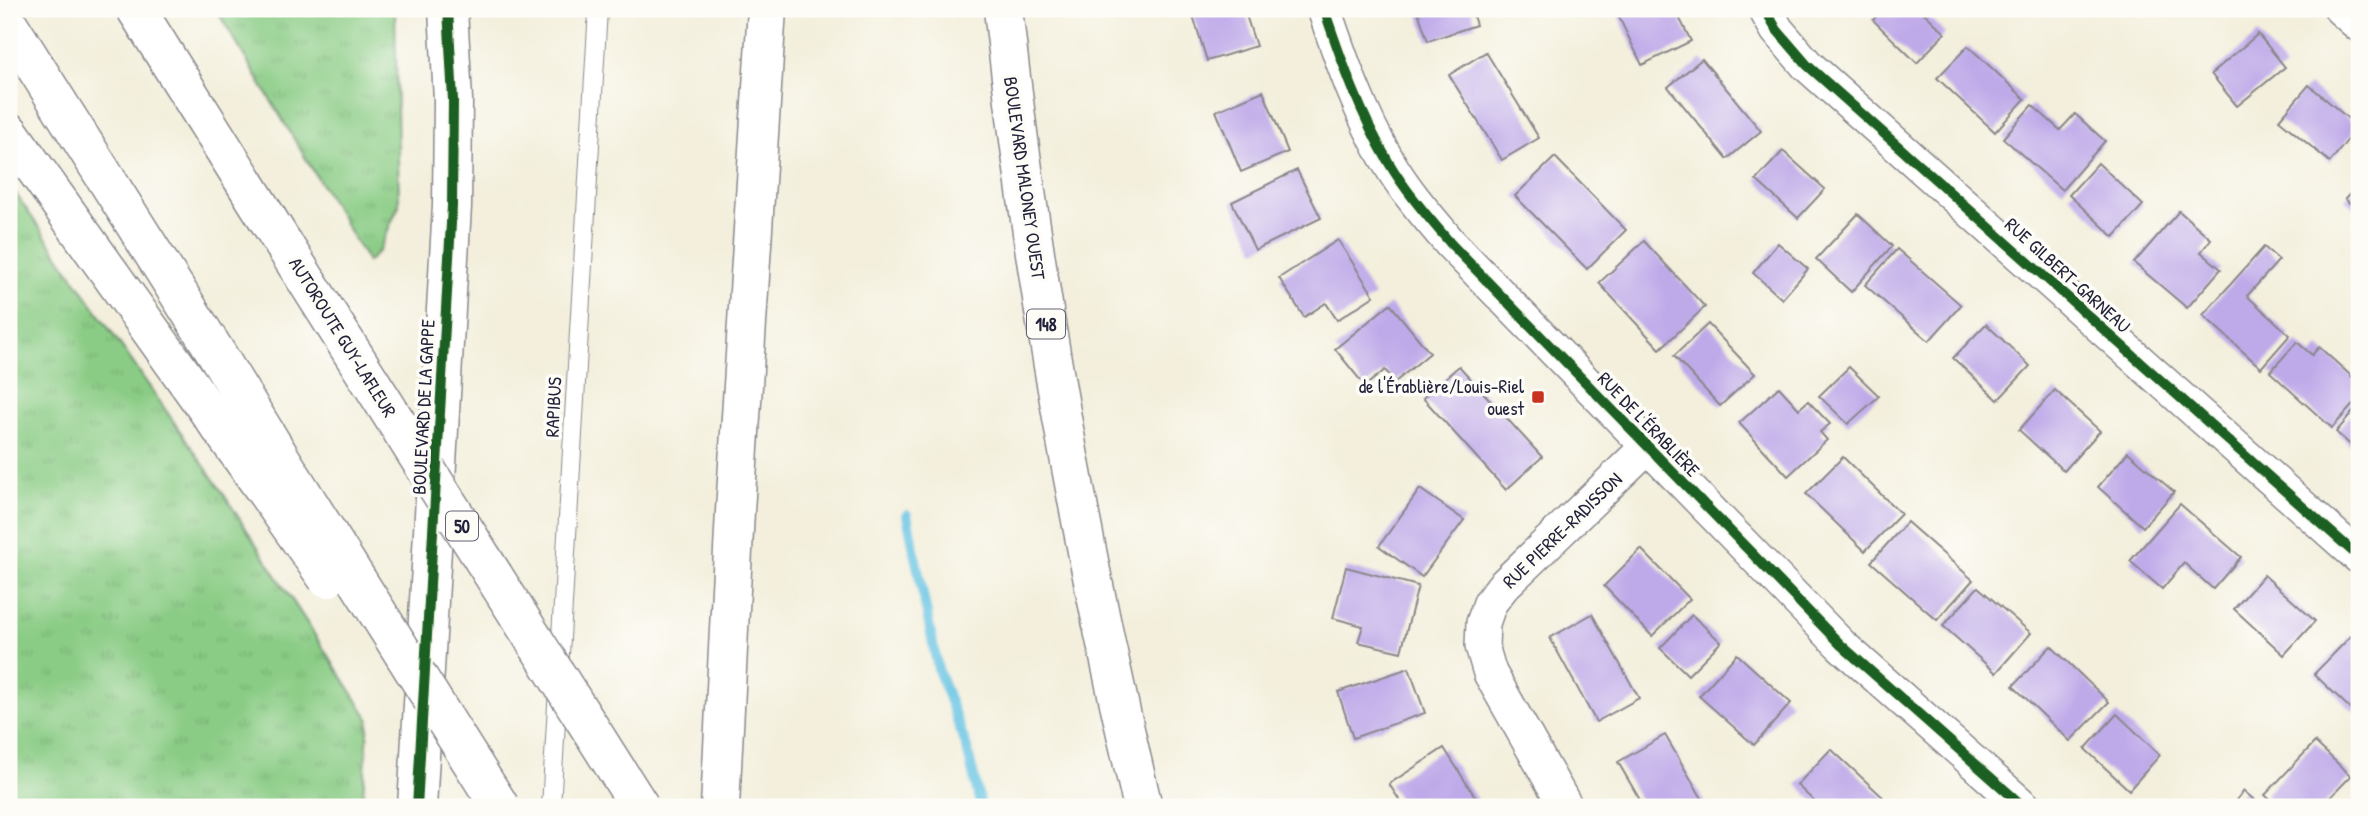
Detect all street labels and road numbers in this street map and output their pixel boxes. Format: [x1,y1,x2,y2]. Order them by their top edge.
street label: BOULEVARD MALONEY OUEST [998,75,1052,282]
street label: RUE GILBERT-GARNEAU [1999,211,2137,339]
street label: AUTOROUTE GUY-LAFLEUR [283,252,403,422]
road number: 148 [1027,310,1065,338]
street label: BOULEVARD DE LA GAPPE [405,318,441,495]
street label: RUE DE L'ÉRABLIÈRE [1592,366,1706,483]
street label: RAPIBUS [538,376,568,438]
street label: RUE PIERRE-RADISSON [1497,466,1627,594]
road number: 50 [446,512,478,540]

